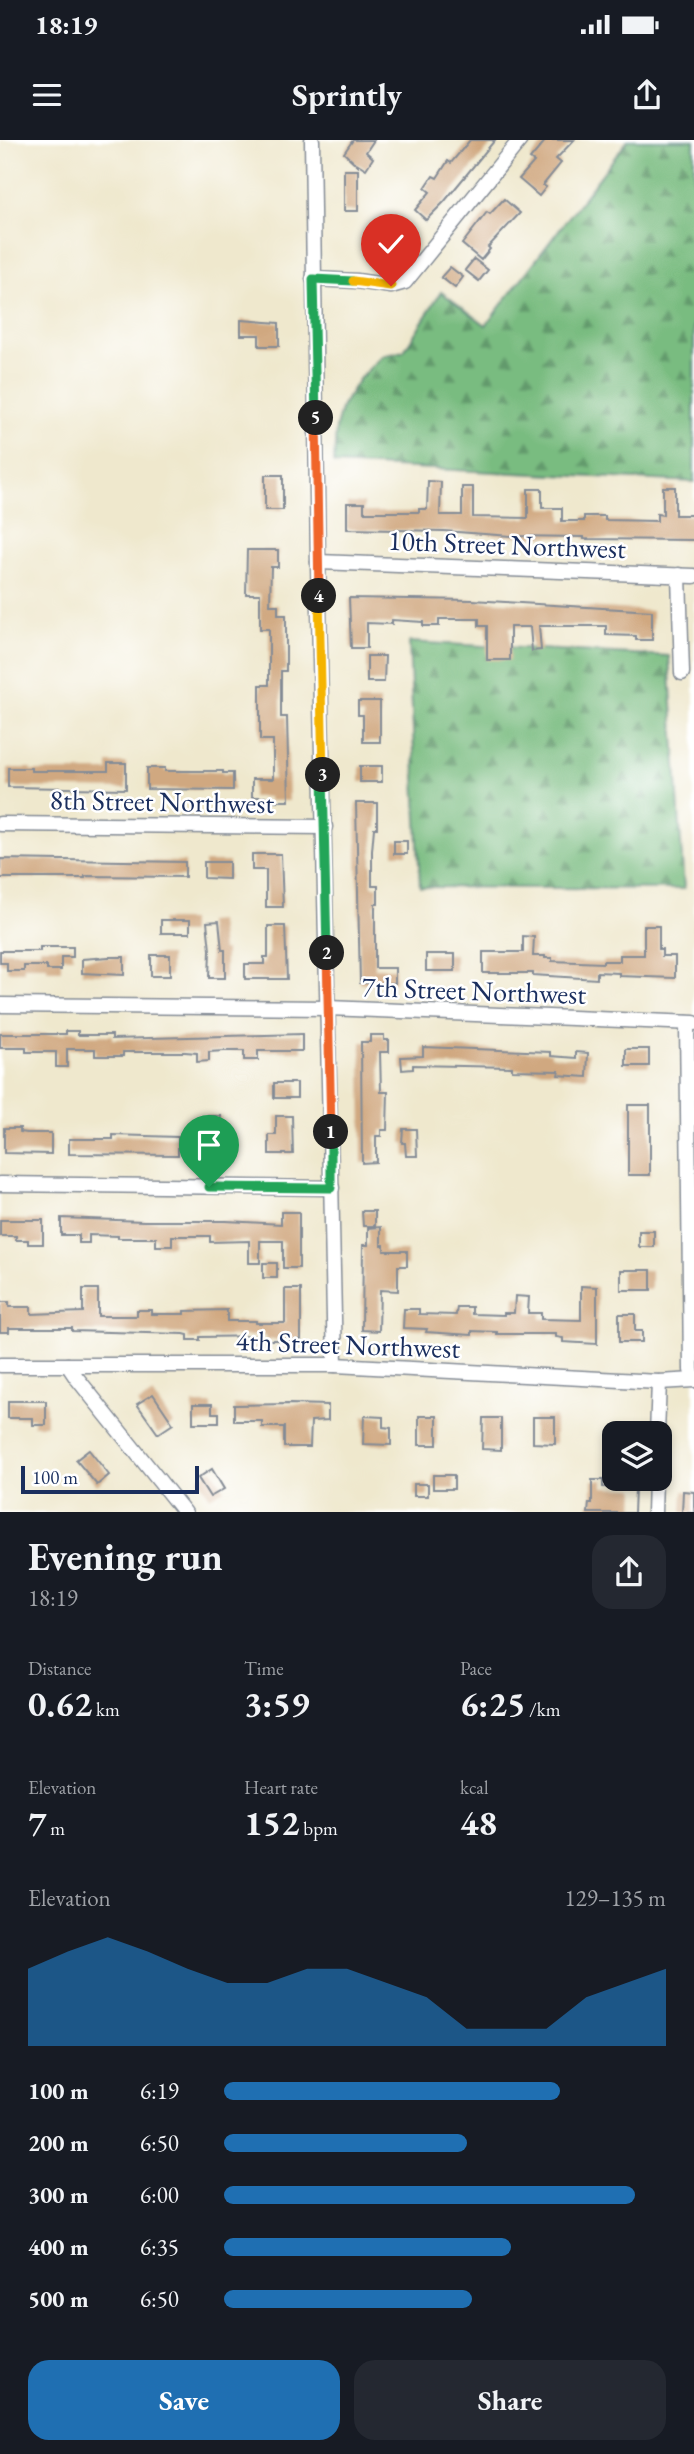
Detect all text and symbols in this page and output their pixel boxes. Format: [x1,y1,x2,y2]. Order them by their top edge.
text: 18:19 [35,8,97,42]
text: Sprintly [292,74,402,116]
icon: menu [28,76,66,114]
icon: share [628,76,666,114]
pin [361,214,421,286]
icon: check [372,225,410,263]
pin: 5 [298,400,334,436]
text: 5 [310,405,321,430]
street label: 10th Street Northwest [387,522,627,566]
pin: 4 [302,578,336,614]
text: 4 [313,583,324,608]
pin: 3 [306,758,340,792]
text: 3 [317,762,328,787]
street label: 8th Street Northwest [49,781,275,821]
pin: 2 [310,936,344,970]
text: 2 [321,940,332,965]
street label: 7th Street Northwest [361,968,587,1012]
pin: 1 [314,1114,348,1150]
pin [179,1115,239,1187]
text: 1 [325,1119,336,1144]
icon: arrive [190,1126,228,1164]
street label: 4th Street Northwest [235,1322,461,1366]
map controls [602,1421,672,1491]
button: layers [602,1421,672,1491]
scale bar [21,1464,200,1495]
text: 100 m [32,1465,78,1490]
text: Evening run [28,1532,223,1581]
button: share [592,1535,666,1609]
text: 18:19 [28,1583,78,1613]
text: Distance [28,1656,91,1681]
text: Time [244,1656,284,1681]
text: Pace [460,1656,492,1681]
text: 0.62 [28,1681,92,1726]
text: 3:59 [244,1681,309,1726]
text: 6:25 [460,1681,525,1726]
text: km [92,1697,120,1722]
text: /km [525,1697,561,1722]
text: Elevation [28,1775,96,1800]
text: Heart rate [244,1775,318,1800]
text: kcal [460,1775,489,1800]
text: 7 [28,1800,47,1845]
text: 152 [244,1800,300,1845]
text: 48 [460,1800,497,1845]
text: m [47,1816,65,1841]
text: bpm [300,1816,338,1841]
text: Elevation [28,1883,111,1913]
text: 129–135 m [565,1883,666,1913]
text: 100 m [28,2076,89,2106]
text: 6:19 [140,2076,179,2106]
text: 200 m [28,2128,89,2158]
text: 6:50 [140,2128,179,2158]
text: 300 m [28,2180,89,2210]
text: 6:00 [140,2180,179,2210]
text: 400 m [28,2232,89,2262]
text: 6:35 [140,2232,179,2262]
text: 500 m [28,2284,89,2314]
text: 6:50 [140,2284,179,2314]
button: Save [28,2360,340,2440]
button: Share [354,2360,666,2440]

